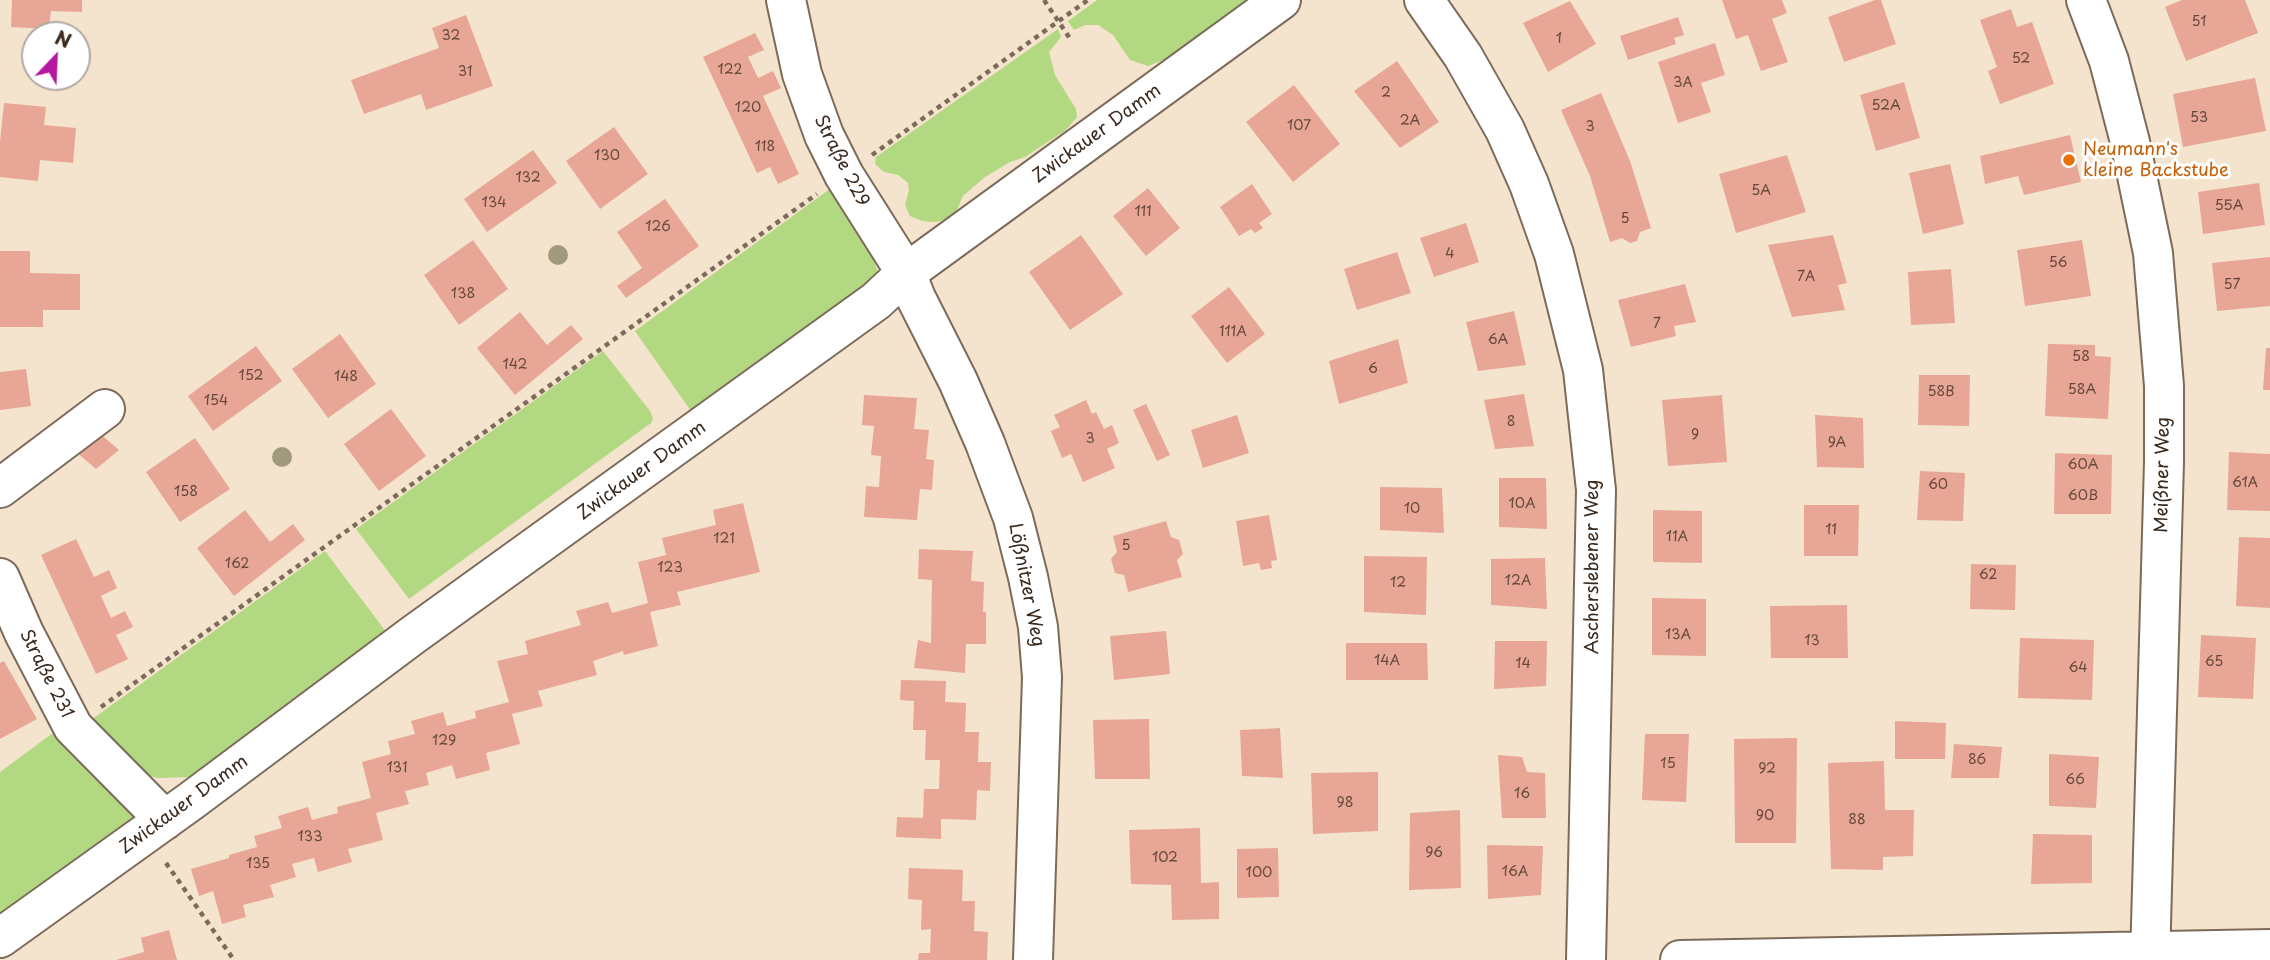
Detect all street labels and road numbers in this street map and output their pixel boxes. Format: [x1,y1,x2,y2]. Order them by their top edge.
street label: Zwickauer Damm [1029,80,1165,188]
street label: Straße 229 [809,112,873,210]
street label: Zwickauer Damm [574,417,710,525]
street label: Meißner Weg [2151,417,2175,533]
street label: Ascherslebener Weg [1582,480,1604,654]
street label: Lößnitzer Weg [1003,521,1049,649]
street label: Straße 231 [14,626,78,722]
street label: Zwickauer Damm [116,751,252,859]

